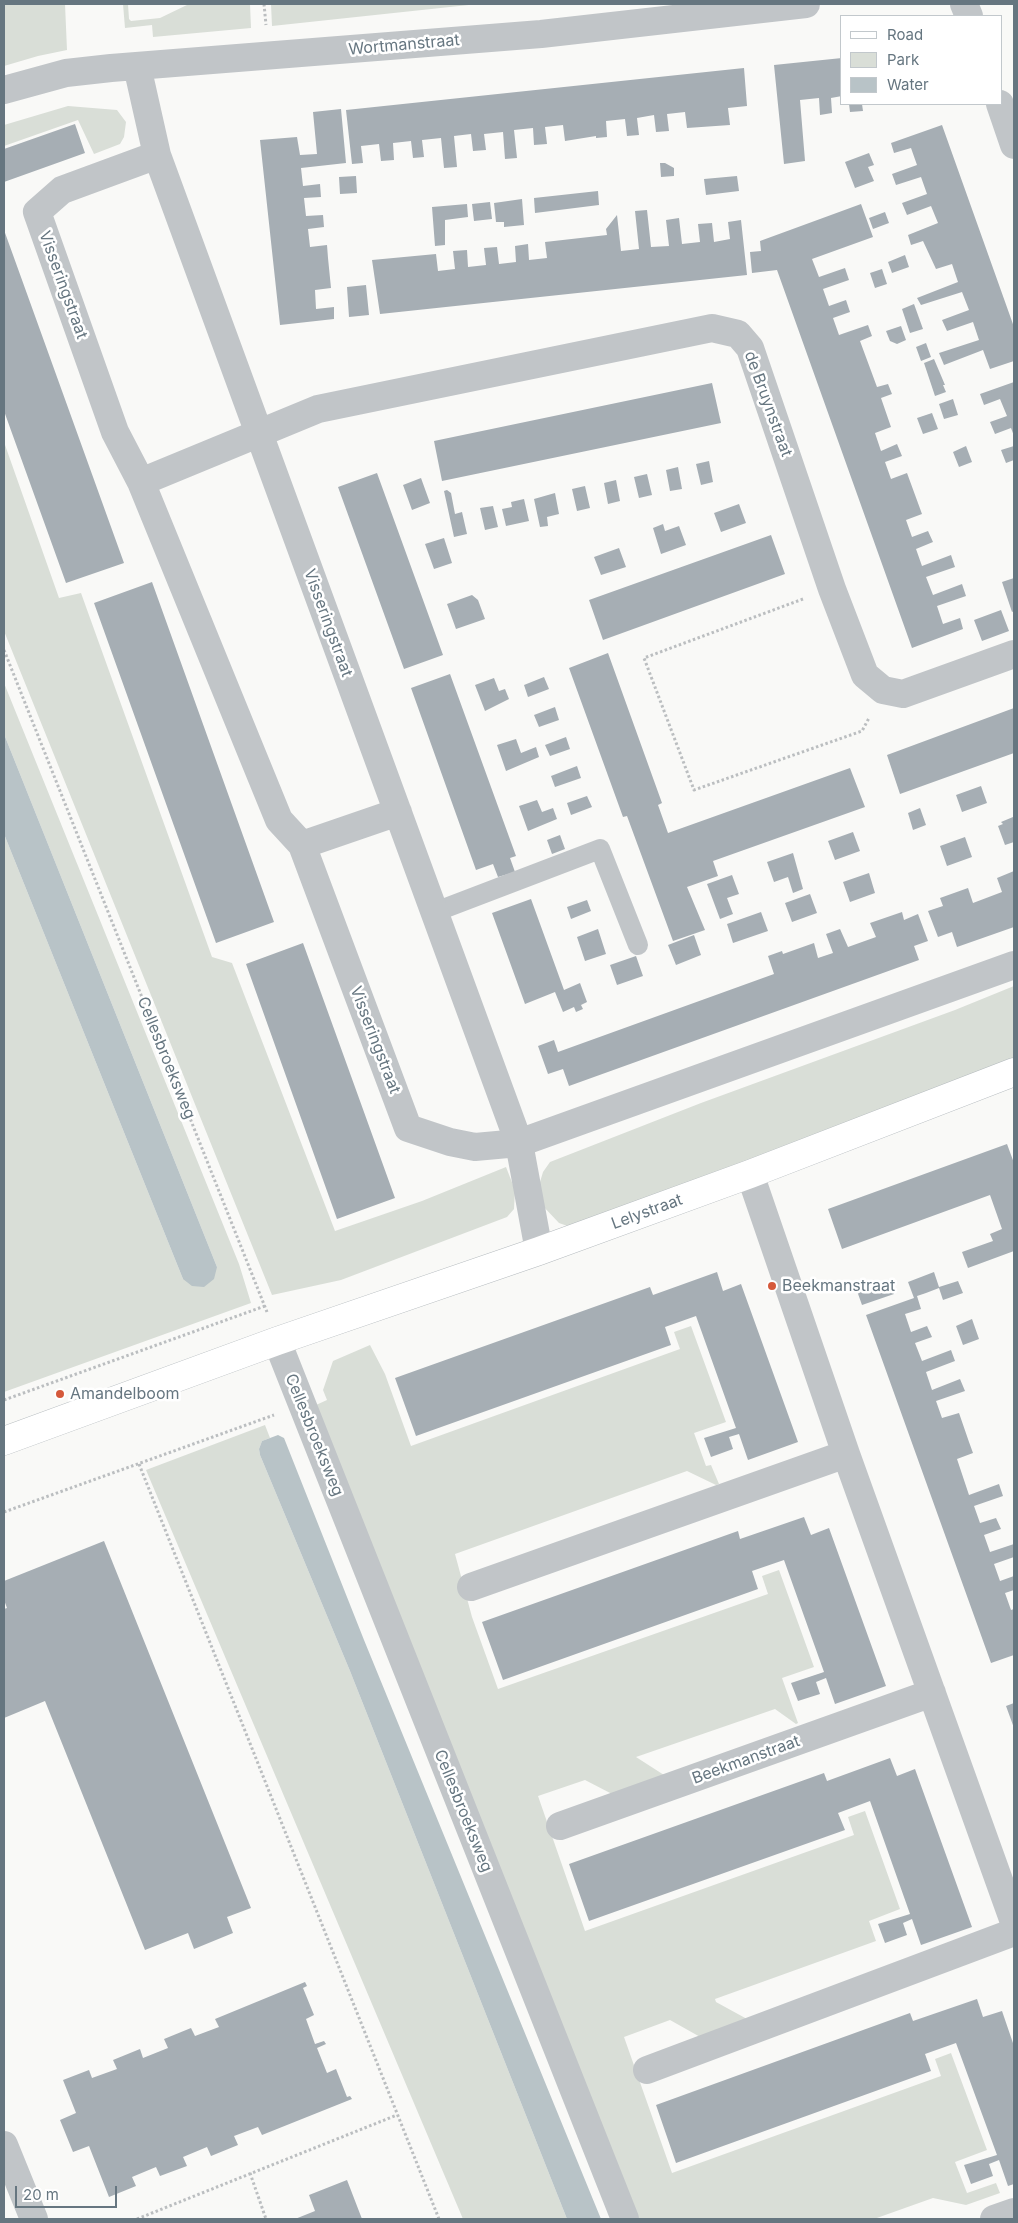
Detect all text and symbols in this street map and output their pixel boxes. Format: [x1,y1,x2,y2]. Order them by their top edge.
legend [840,15,1003,105]
text: Road [887,25,923,44]
street label: Wortmanstraat [348,31,460,59]
text: Park [887,50,919,69]
text: Water [887,75,929,94]
street label: Visseringstraat [35,228,91,342]
street label: de Bruynstraat [740,349,796,459]
street label: Visseringstraat [300,566,356,680]
street label: Visseringstraat [346,984,404,1096]
street label: Cellesbroeksweg [133,994,199,1122]
street label: Lelystraat [609,1190,685,1234]
place label: Beekmanstraat [782,1276,895,1296]
marker: Beekmanstraat [766,1280,778,1292]
street label: Cellesbroeksweg [281,1371,347,1499]
place label: Amandelboom [70,1384,179,1404]
marker: Amandelboom [54,1388,66,1400]
street label: Beekmanstraat [689,1732,803,1788]
street label: Cellesbroeksweg [430,1747,496,1875]
scale bar [18,2176,120,2208]
text: 20 m [23,2185,59,2204]

